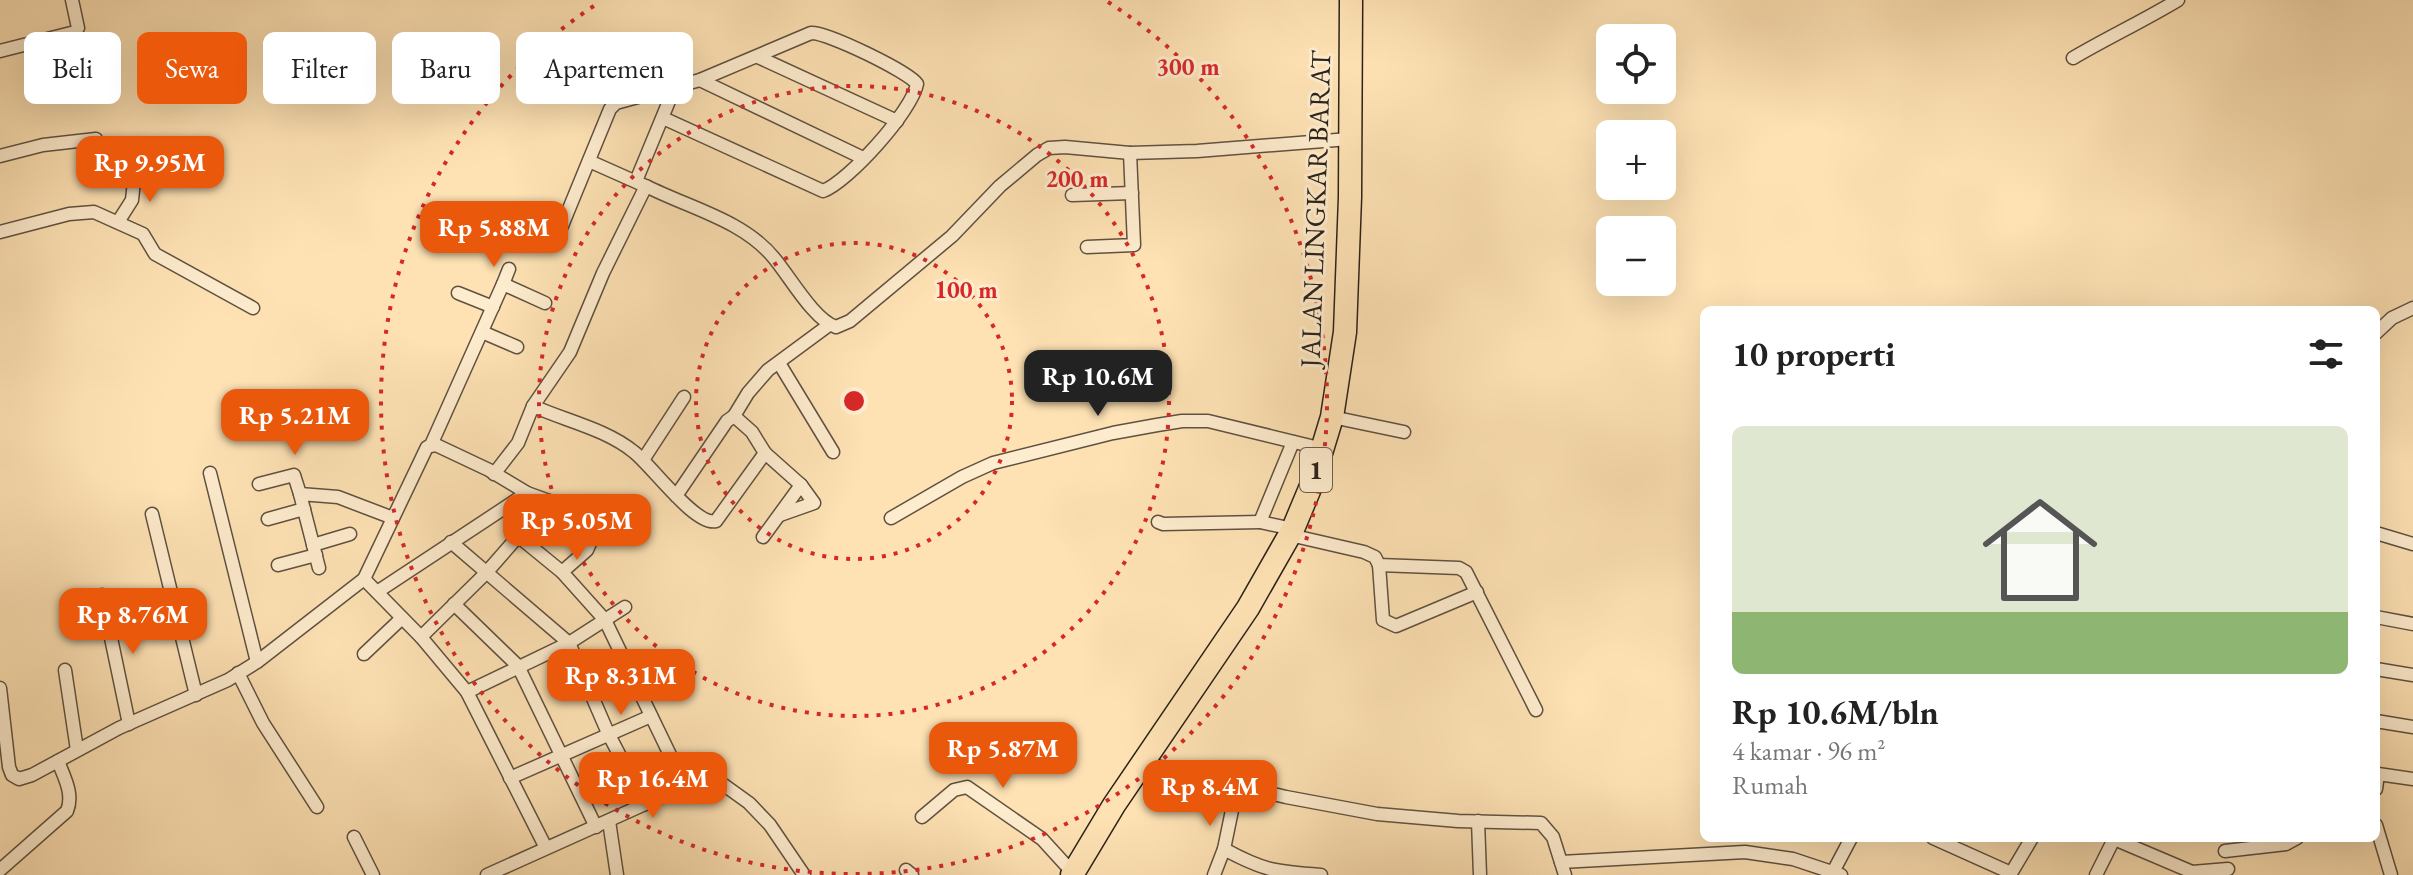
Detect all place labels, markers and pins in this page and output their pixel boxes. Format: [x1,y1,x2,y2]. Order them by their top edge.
pin: Rp 9.95M [67,136,233,204]
pin: Rp 5.88M [411,201,577,269]
pin: Rp 10.6M [1015,350,1181,418]
centre of rings [840,387,868,415]
pin: Rp 5.21M [212,389,378,457]
pin: Rp 5.05M [494,494,660,562]
pin: Rp 8.76M [50,588,216,656]
pin: Rp 8.31M [538,649,704,717]
pin: Rp 5.87M [920,722,1086,790]
pin: Rp 16.4M [570,752,736,820]
pin: Rp 8.4M [1136,760,1284,828]

